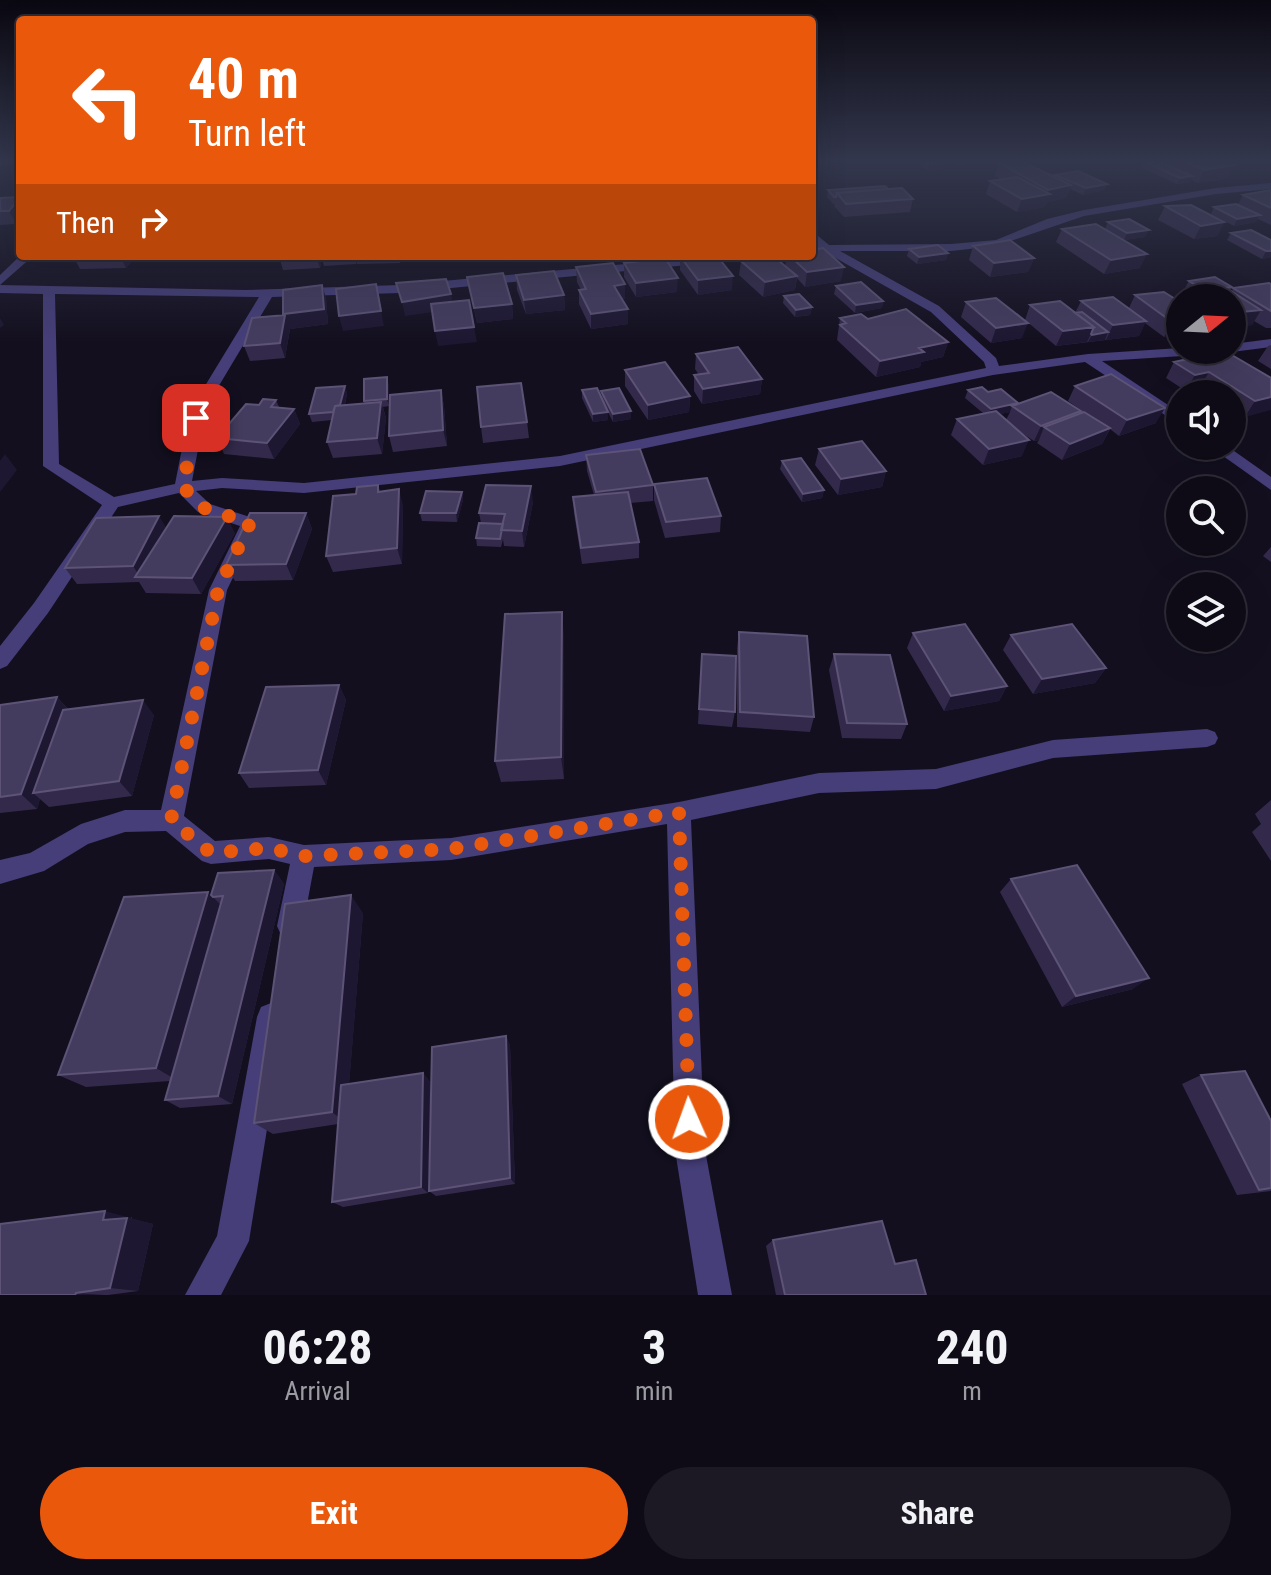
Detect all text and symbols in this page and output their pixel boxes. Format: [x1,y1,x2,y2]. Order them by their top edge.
text: 40 m [188,46,299,112]
icon: left [56,48,160,152]
text: Turn left [188,113,306,155]
icon: right [131,200,175,244]
text: Then [56,205,115,240]
north arrow [1166,284,1246,364]
map controls [1166,284,1246,652]
button: sound [1166,380,1246,460]
pin [162,384,230,452]
icon: arrive [174,396,218,440]
button: search [1166,476,1246,556]
button: layers [1166,572,1246,652]
position arrow [647,1077,731,1161]
text: 06:28 [262,1319,373,1376]
text: 3 [642,1319,666,1376]
text: 240 [936,1319,1008,1376]
text: Arrival [284,1376,351,1406]
text: min [635,1376,673,1406]
text: m [962,1376,982,1406]
button: Exit [40,1467,628,1559]
button: Share [644,1467,1231,1559]

